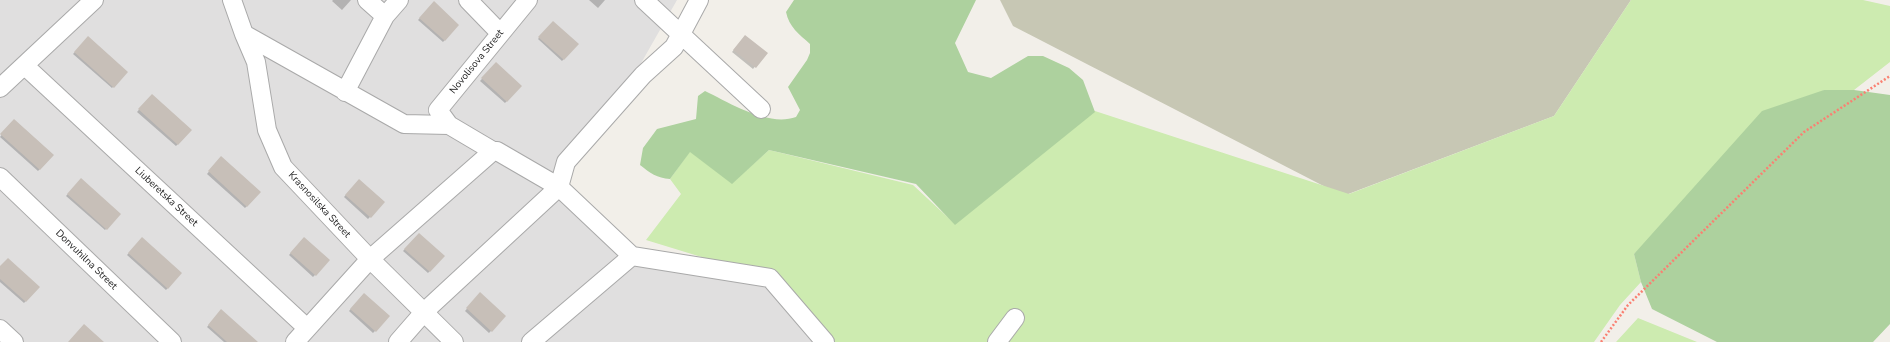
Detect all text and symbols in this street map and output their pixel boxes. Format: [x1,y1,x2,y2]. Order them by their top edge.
street label: Novolisova Street [447,27,507,97]
street label: Liuberetska Street [132,165,200,229]
street label: Krasnosilska Street [285,169,353,241]
street label: Donvuhilna Street [53,227,119,293]

